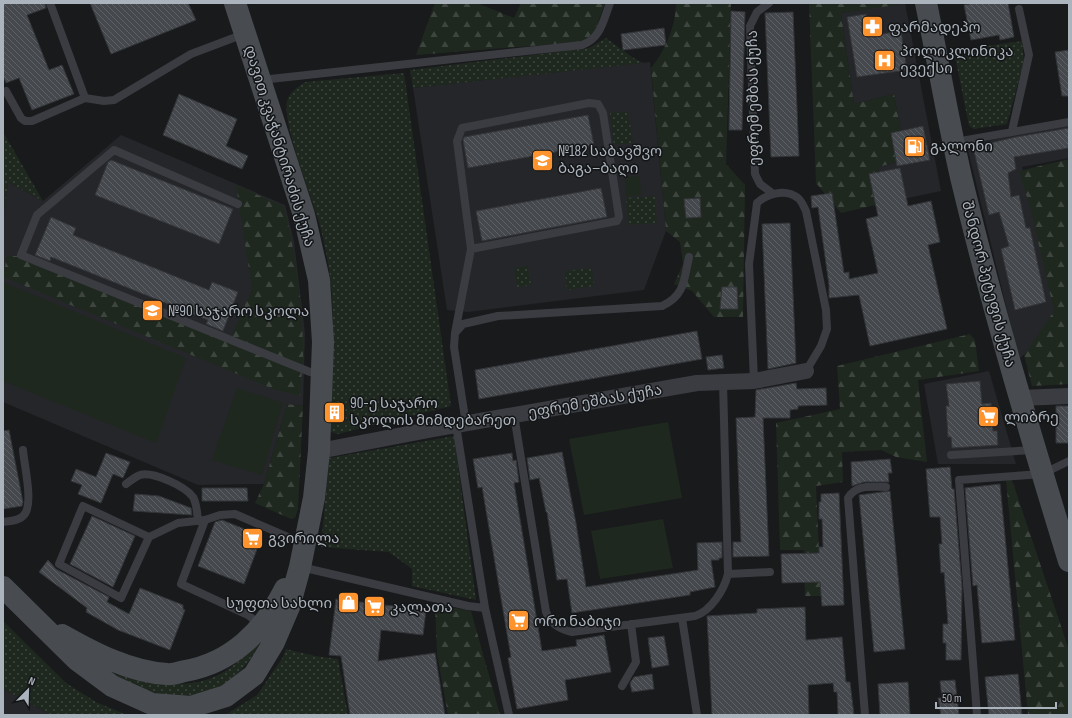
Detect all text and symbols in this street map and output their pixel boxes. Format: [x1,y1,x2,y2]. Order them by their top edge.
pharmacy icon: ფარმადეპო [859,14,885,40]
place label: ფარმადეპო [888,18,981,37]
street label: ეფრემ ეშბას ქუჩა [743,30,764,166]
place label: პოლიკლინიკა ევექსი [900,42,1014,78]
street label: დავით კვაჭანტირაძის ქუჩა [240,43,319,249]
hospital icon: პოლიკლინიკა ევექსი [872,47,898,73]
fuel station icon: გალონი [902,133,928,159]
place label: გალონი [930,137,993,156]
place label: №182 საბავშვო ბაგა–ბაღი [558,142,662,178]
school or university icon: №182 საბავშვო ბაგა–ბაღი [529,147,555,173]
street label: შანდორ პეტეფის ქუჩა [957,199,1020,369]
school or university icon: №90 საჯარო სკოლა [140,298,166,324]
place label: №90 საჯარო სკოლა [168,302,309,321]
street label: ეფრემ ეშბას ქუჩა [527,380,664,423]
place label: 90-ე საჯარო სკოლის მიმდებარეთ [350,394,516,430]
building icon: 90-ე საჯარო სკოლის მიმდებარეთ [321,399,347,425]
supermarket icon: ლიბრე [975,404,1001,430]
place label: ლიბრე [1004,408,1059,427]
supermarket icon: გვირილა [240,525,266,551]
place label: გვირილა [268,529,339,548]
shop icon: სუფთა სახლი [335,590,361,616]
place label: სუფთა სახლი [226,594,332,613]
supermarket icon: კალათა [361,594,387,620]
place label: კალათა [390,598,453,617]
supermarket icon: ორი ნაბიჯი [505,608,531,634]
place label: ორი ნაბიჯი [534,612,621,631]
north arrow [8,670,48,710]
text: N [26,674,37,688]
scale bar [936,684,1056,710]
text: 50 m [942,691,962,706]

